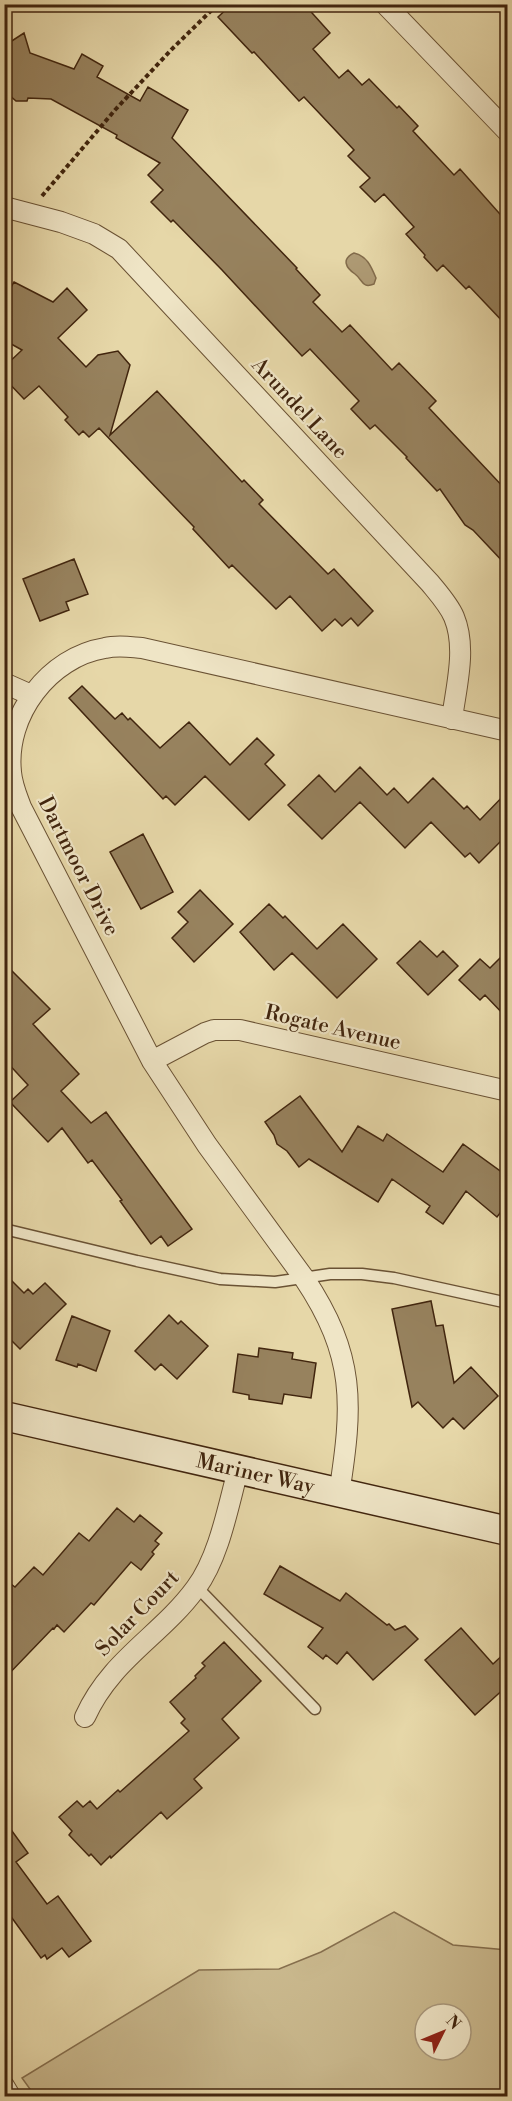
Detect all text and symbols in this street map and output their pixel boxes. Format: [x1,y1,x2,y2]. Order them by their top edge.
street label: Arundel Lane [245,352,353,465]
street label: Dartmoor Drive [32,792,124,940]
street label: Rogate Avenue [262,1000,403,1056]
street label: Mariner Way [194,1448,318,1501]
street label: Solar Court [90,1565,185,1662]
north arrow [413,2002,473,2062]
text: N [442,2011,465,2034]

